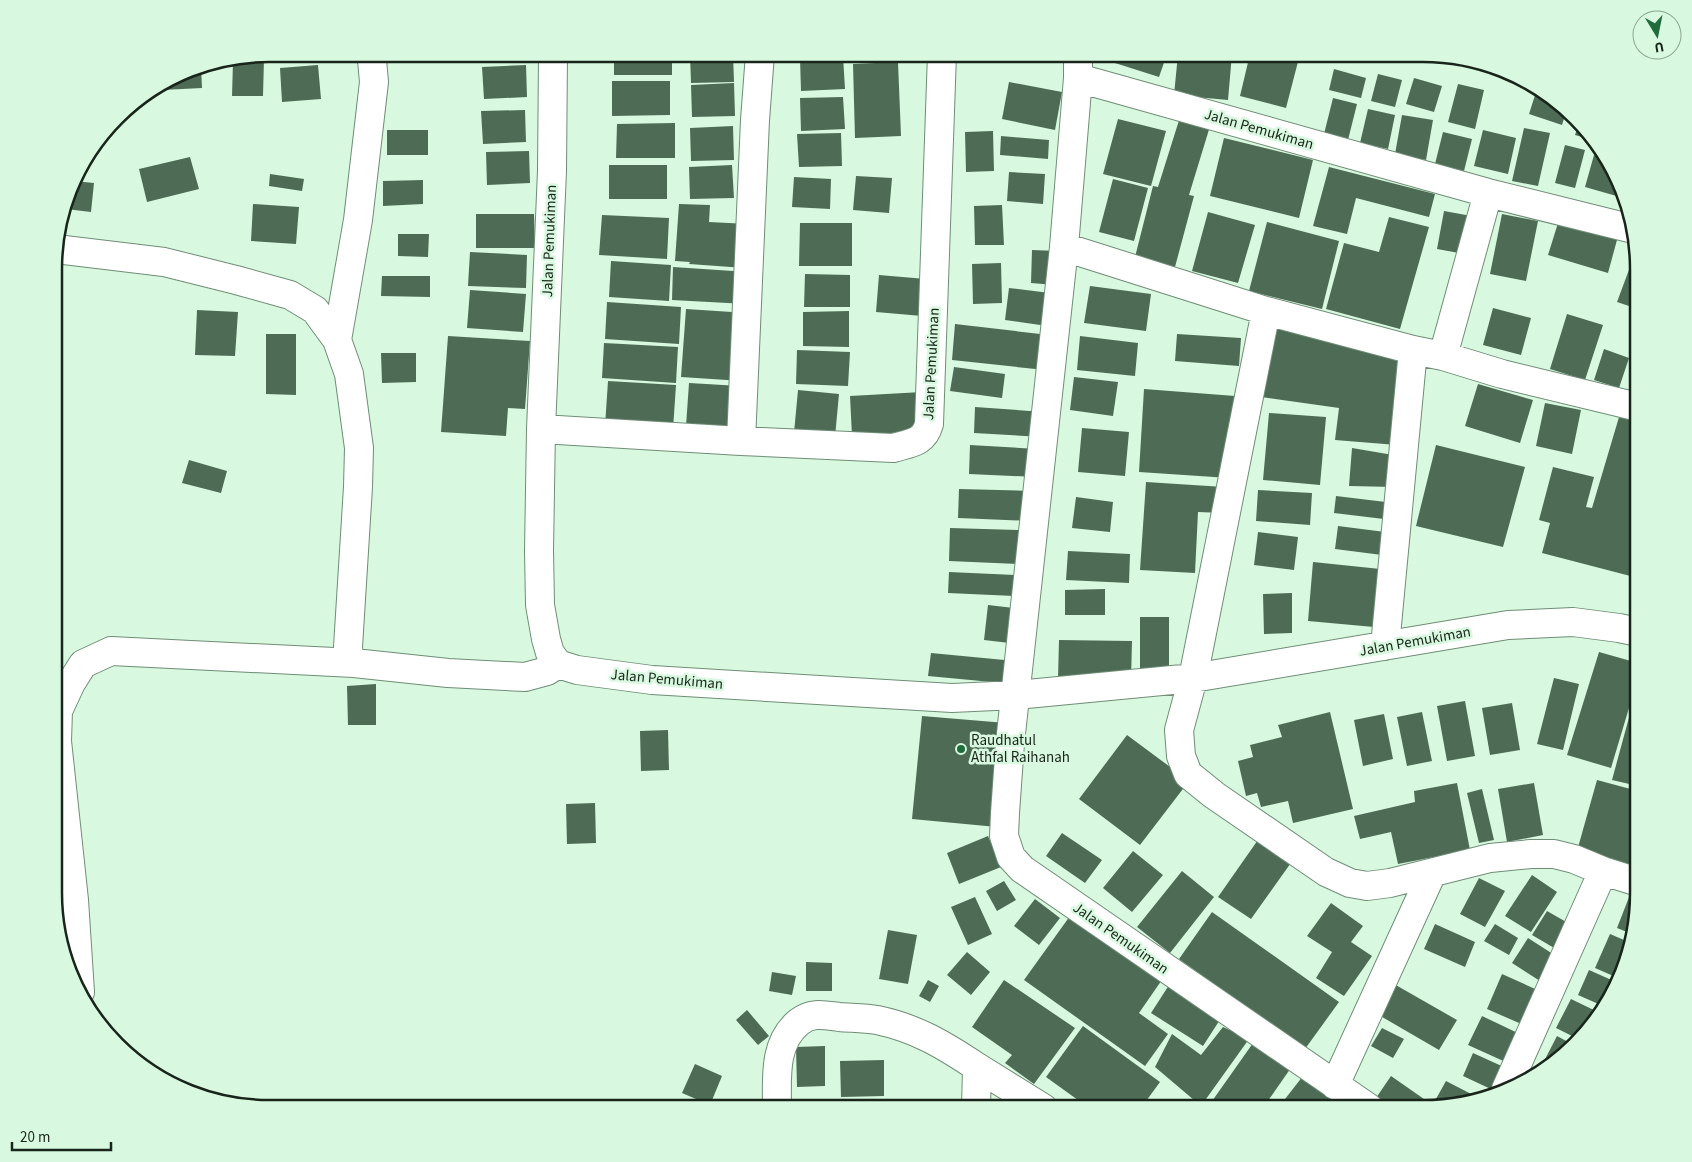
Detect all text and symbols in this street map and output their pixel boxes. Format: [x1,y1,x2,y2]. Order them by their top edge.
north arrow [1632,10,1682,60]
text: U [1653,36,1665,57]
street label: Jalan Pemukiman [1202,104,1316,155]
street label: Jalan Pemukiman [537,184,562,298]
street label: Jalan Pemukiman [918,307,945,421]
street label: Jalan Pemukiman [1358,621,1472,662]
street label: Jalan Pemukiman [610,664,724,695]
place label: Raudhatul Athfal Raihanah [971,730,1070,768]
marker: Raudhatul Athfal Raihanah [955,743,967,755]
street label: Jalan Pemukiman [1068,897,1173,979]
scale bar [12,1120,111,1152]
text: 20 m [20,1127,50,1148]

